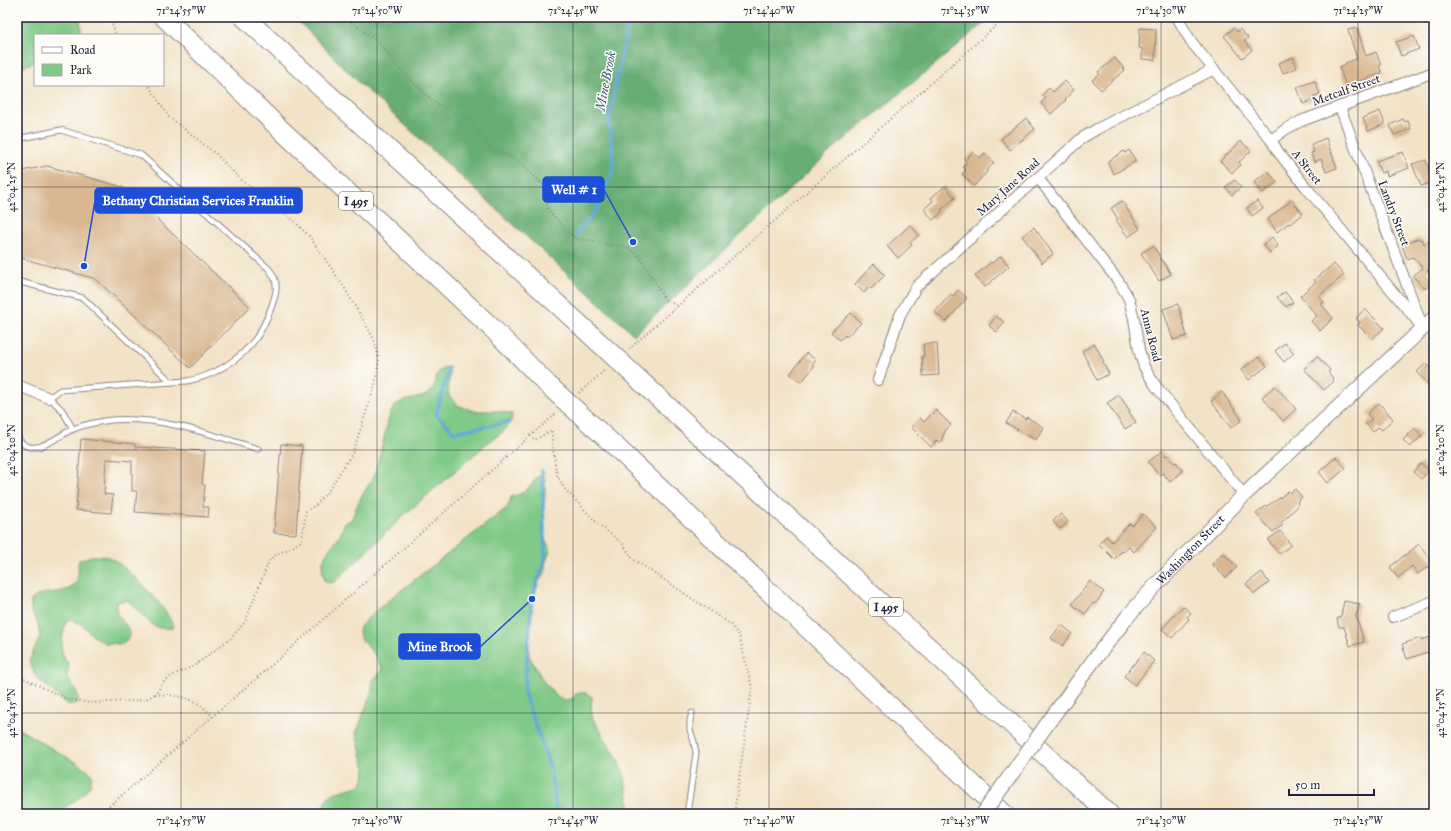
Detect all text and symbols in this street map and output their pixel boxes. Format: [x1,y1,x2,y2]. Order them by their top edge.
text: 71°24'55"W [156,5,206,17]
text: 71°24'50"W [352,5,403,17]
text: 71°24'45"W [548,5,599,17]
text: 71°24'40"W [743,5,795,17]
text: 71°24'35"W [941,5,990,17]
text: 71°24'30"W [1136,5,1186,17]
text: 71°24'25"W [1333,5,1383,17]
legend [34,34,164,86]
text: Road [70,43,96,57]
water label: Mine Brook [592,49,620,114]
text: Park [70,63,92,77]
street label: Metcalf Street [1310,71,1383,109]
street label: A Street [1288,146,1325,188]
street label: Mary Jane Road [974,155,1043,220]
text: 42°04'25"N [6,161,18,212]
text: 42°04'25"N [1435,161,1447,212]
callout: Well # 1 [543,177,604,202]
street label: Landry Street [1375,178,1413,248]
text: Well # 1 [551,182,597,198]
callout: Bethany Christian Services Franklin [95,188,302,213]
road number: I 495 [339,192,373,210]
text: Bethany Christian Services Franklin [102,193,294,209]
street label: Anna Road [1137,306,1164,363]
text: 42°04'20"N [6,424,18,476]
text: 42°04'20"N [1435,424,1447,476]
street label: Washington Street [1153,512,1228,587]
road number: I 495 [869,598,903,616]
callout: Mine Brook [399,634,480,659]
text: Mine Brook [408,639,473,655]
text: 42°04'15"N [6,688,18,738]
text: 42°04'15"N [1435,688,1447,738]
scale bar [1289,771,1374,797]
text: 50 m [1295,778,1320,792]
text: 71°24'55"W [156,815,206,827]
text: 71°24'50"W [352,815,403,827]
text: 71°24'45"W [548,815,599,827]
text: 71°24'40"W [743,815,795,827]
text: 71°24'35"W [941,815,990,827]
text: 71°24'30"W [1136,815,1186,827]
text: 71°24'25"W [1333,815,1383,827]

